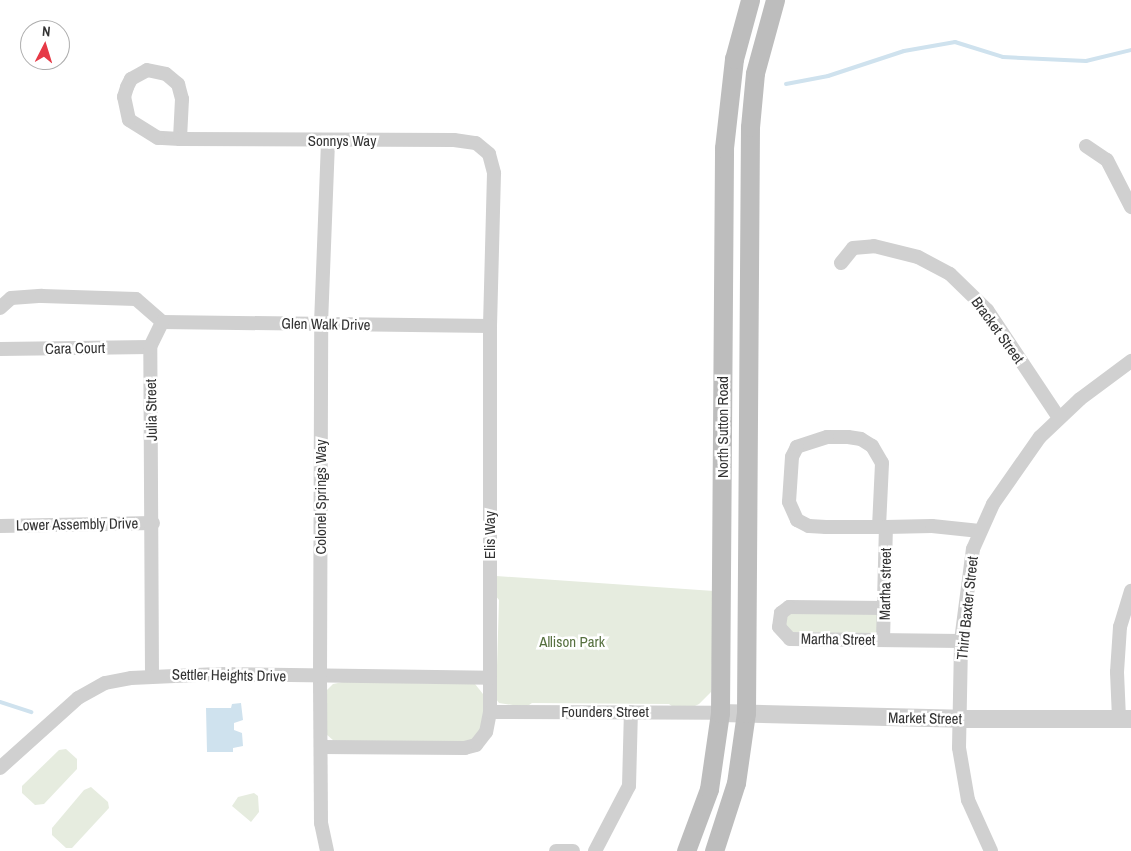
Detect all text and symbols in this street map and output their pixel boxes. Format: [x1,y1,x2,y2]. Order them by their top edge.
north arrow [20,20,70,70]
text: N [41,22,51,40]
street label: Sonnys Way [308,132,376,150]
street label: Bracket Street [968,293,1028,367]
street label: Glen Walk Drive [281,314,371,334]
street label: Cara Court [45,338,105,358]
street label: North Sutton Road [714,376,732,478]
street label: Julia Street [141,379,161,441]
street label: Colonel Springs Way [312,439,330,555]
street label: Elis Way [481,511,499,559]
street label: Lower Assembly Drive [15,514,139,534]
street label: Martha street [875,548,895,620]
street label: Third Baxter Street [953,555,981,661]
street label: Martha Street [801,629,875,649]
park label: Allison Park [539,633,605,651]
street label: Settler Heights Drive [172,665,286,685]
street label: Founders Street [561,703,649,721]
street label: Market Street [888,708,962,728]

